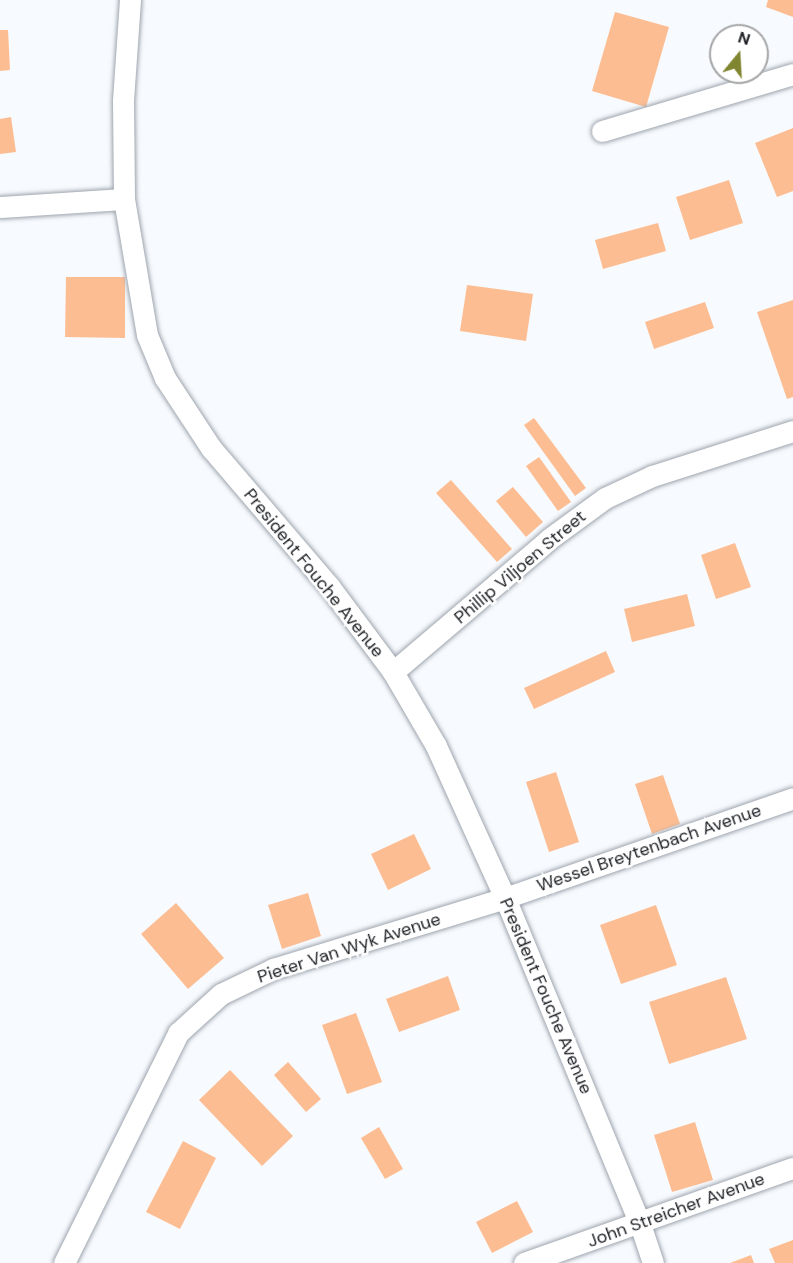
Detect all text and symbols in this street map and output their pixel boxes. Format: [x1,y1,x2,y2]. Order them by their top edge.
north arrow [709,24,769,84]
text: N [735,27,753,50]
street label: President Fouche Avenue [239,484,389,662]
street label: Phillip Viljoen Street [450,506,590,628]
street label: Wessel Breytenbach Avenue [534,799,764,897]
street label: President Fouche Avenue [495,895,597,1097]
street label: Pieter Van Wyk Avenue [255,908,443,988]
street label: John Streicher Avenue [584,1168,768,1252]

